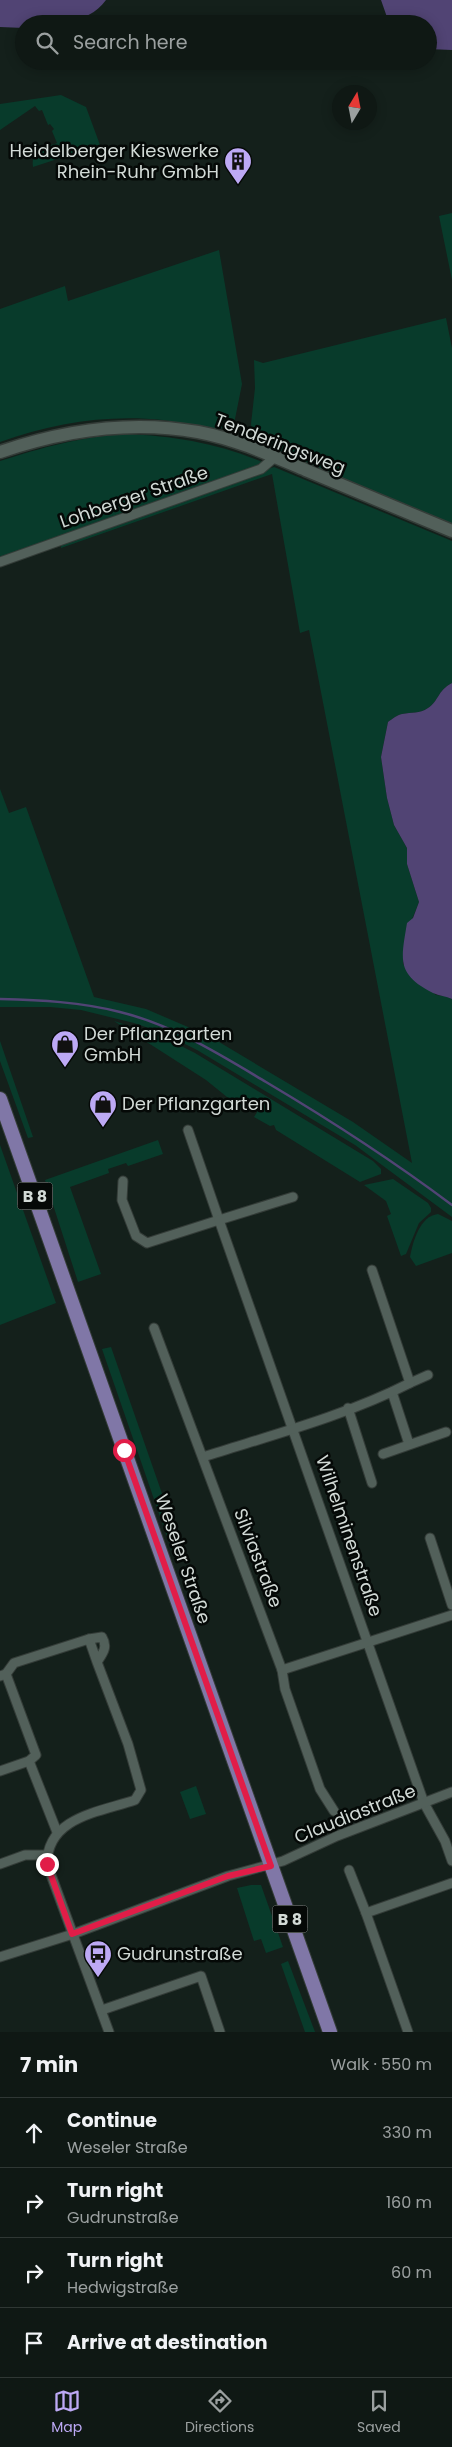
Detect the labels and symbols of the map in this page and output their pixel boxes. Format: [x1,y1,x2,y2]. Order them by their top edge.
north arrow [332,85,377,130]
place label: Heidelberger Kieswerke Rhein-Ruhr GmbH [9,138,219,184]
building icon: Heidelberger Kieswerke Rhein-Ruhr GmbH [223,146,253,185]
street label: Tenderingsweg [211,407,349,480]
street label: Lohberger Straße [56,459,211,534]
place label: Der Pflanzgarten GmbH [84,1021,232,1067]
shop icon: Der Pflanzgarten GmbH [50,1029,80,1068]
shop icon: Der Pflanzgarten [88,1089,118,1128]
place label: Der Pflanzgarten [122,1091,270,1116]
road number: B 8 [18,1182,52,1210]
route start [113,1439,136,1462]
street label: Wilhelminenstraße [310,1452,389,1620]
street label: Weseler Straße [150,1491,217,1627]
street label: Silviastraße [228,1505,289,1611]
street label: Claudiastraße [290,1778,419,1849]
route end [36,1853,59,1876]
road number: B 8 [272,1906,308,1932]
bus stop icon: Gudrunstraße [83,1939,113,1978]
place label: Gudrunstraße [117,1941,243,1966]

